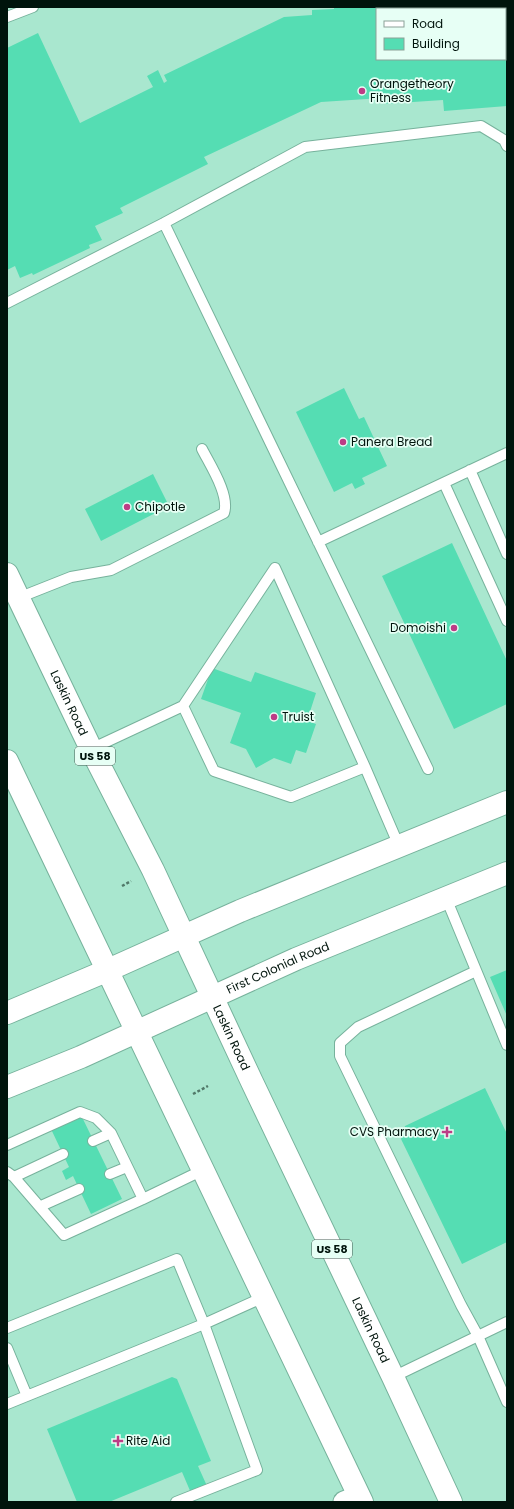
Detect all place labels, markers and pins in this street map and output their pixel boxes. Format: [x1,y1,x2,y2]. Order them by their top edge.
place label: Orangetheory Fitness [370,75,454,106]
marker: Orangetheory Fitness [357,86,367,96]
place label: Panera Bread [351,433,432,450]
marker: Panera Bread [338,437,348,447]
place label: Chipotle [135,498,185,515]
marker: Chipotle [122,502,132,512]
place label: Domoishi [390,619,446,636]
marker: Domoishi [449,623,459,633]
place label: Truist [282,708,314,725]
marker: Truist [269,712,279,722]
place label: CVS Pharmacy [350,1123,439,1140]
marker: CVS Pharmacy [442,1127,452,1137]
place label: Rite Aid [126,1432,170,1449]
marker: Rite Aid [113,1436,123,1446]

